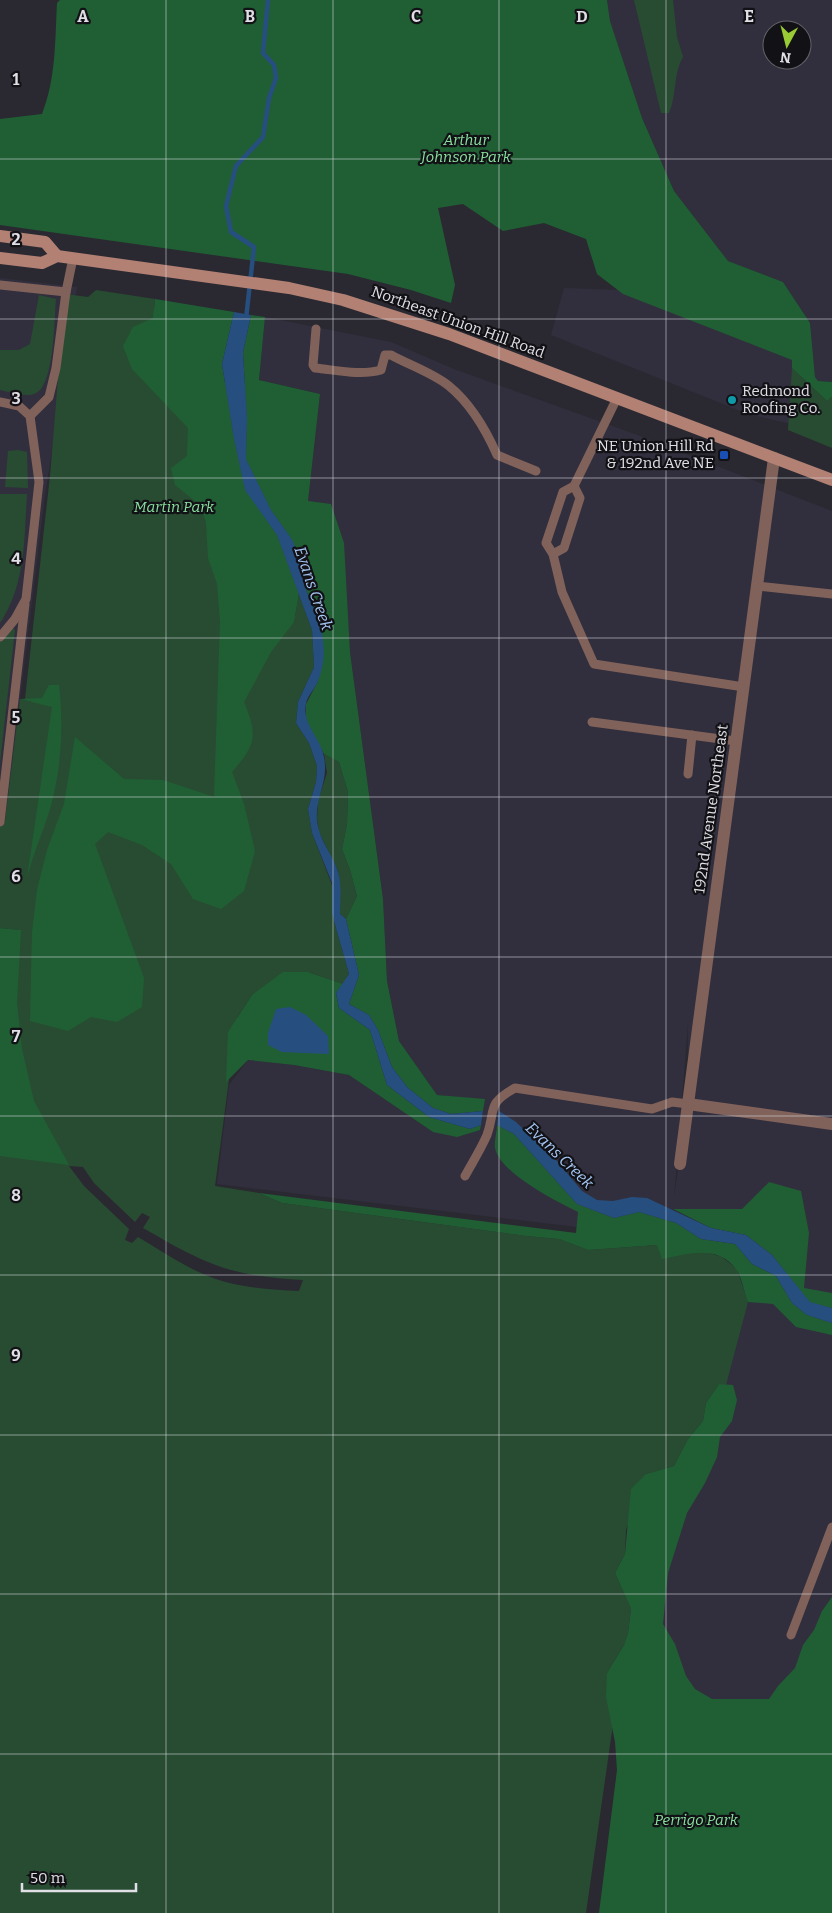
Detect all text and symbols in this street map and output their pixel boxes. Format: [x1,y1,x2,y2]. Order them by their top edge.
text: A [77,7,89,26]
text: B [245,7,255,26]
text: C [411,7,421,26]
text: D [576,7,588,26]
text: E [744,7,754,26]
north arrow [762,20,812,70]
text: N [779,48,792,67]
text: 1 [13,70,20,89]
park label: Arthur Johnson Park [419,131,512,166]
text: 2 [11,230,21,249]
street label: Northeast Union Hill Road [369,282,547,362]
place label: Redmond Roofing Co. [742,382,820,417]
text: 3 [11,389,21,408]
marker: Redmond Roofing Co. [726,394,738,406]
place label: NE Union Hill Rd & 192nd Ave NE [597,437,714,472]
marker: NE Union Hill Rd & 192nd Ave NE [718,449,730,461]
park label: Martin Park [134,498,215,516]
water label: Evans Creek [290,544,337,633]
text: 4 [11,549,21,568]
text: 5 [12,708,21,727]
street label: 192nd Avenue Northeast [690,723,732,895]
text: 6 [11,867,21,886]
text: 7 [12,1027,21,1046]
water label: Evans Creek [522,1118,598,1193]
text: 8 [11,1186,21,1205]
text: 9 [11,1346,21,1365]
park label: Perrigo Park [654,1811,739,1829]
scale bar [22,1860,136,1892]
text: 50 m [30,1869,66,1887]

